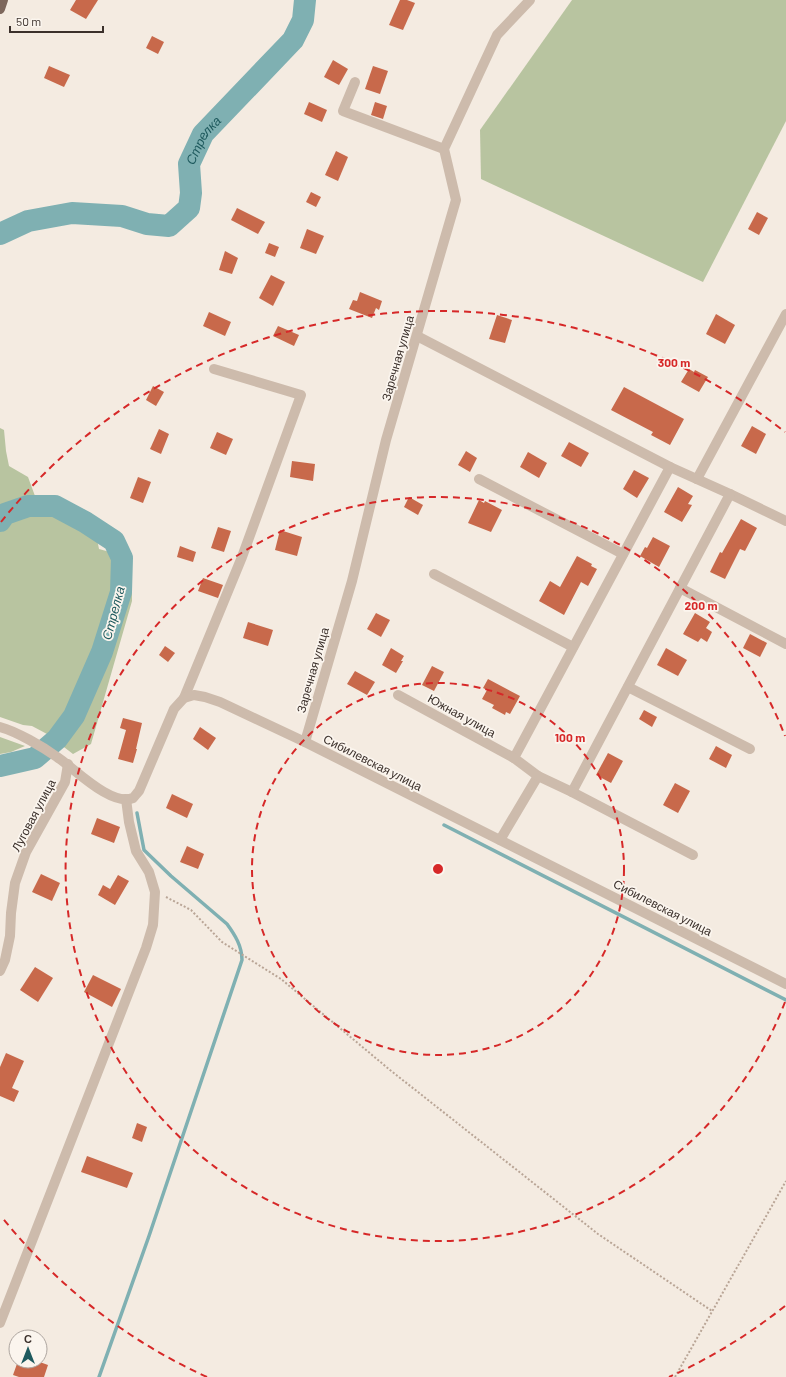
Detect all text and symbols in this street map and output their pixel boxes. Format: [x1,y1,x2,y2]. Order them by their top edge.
scale bar [10,8,103,34]
text: 50 m [16,14,41,28]
water label: Стрелка [182,112,224,167]
street label: Заречная улица [378,313,417,403]
text: 300 m [658,355,690,369]
water label: Стрелка [98,584,128,642]
text: 200 m [685,598,717,612]
street label: Заречная улица [293,625,332,715]
street label: Южная улица [425,691,499,740]
text: 100 m [555,730,585,744]
street label: Сибилевская улица [321,731,425,794]
street label: Луговая улица [8,776,59,854]
centre of rings [431,862,445,876]
street label: Сибилевская улица [611,876,715,939]
north arrow [8,1329,48,1369]
text: С [24,1332,32,1345]

